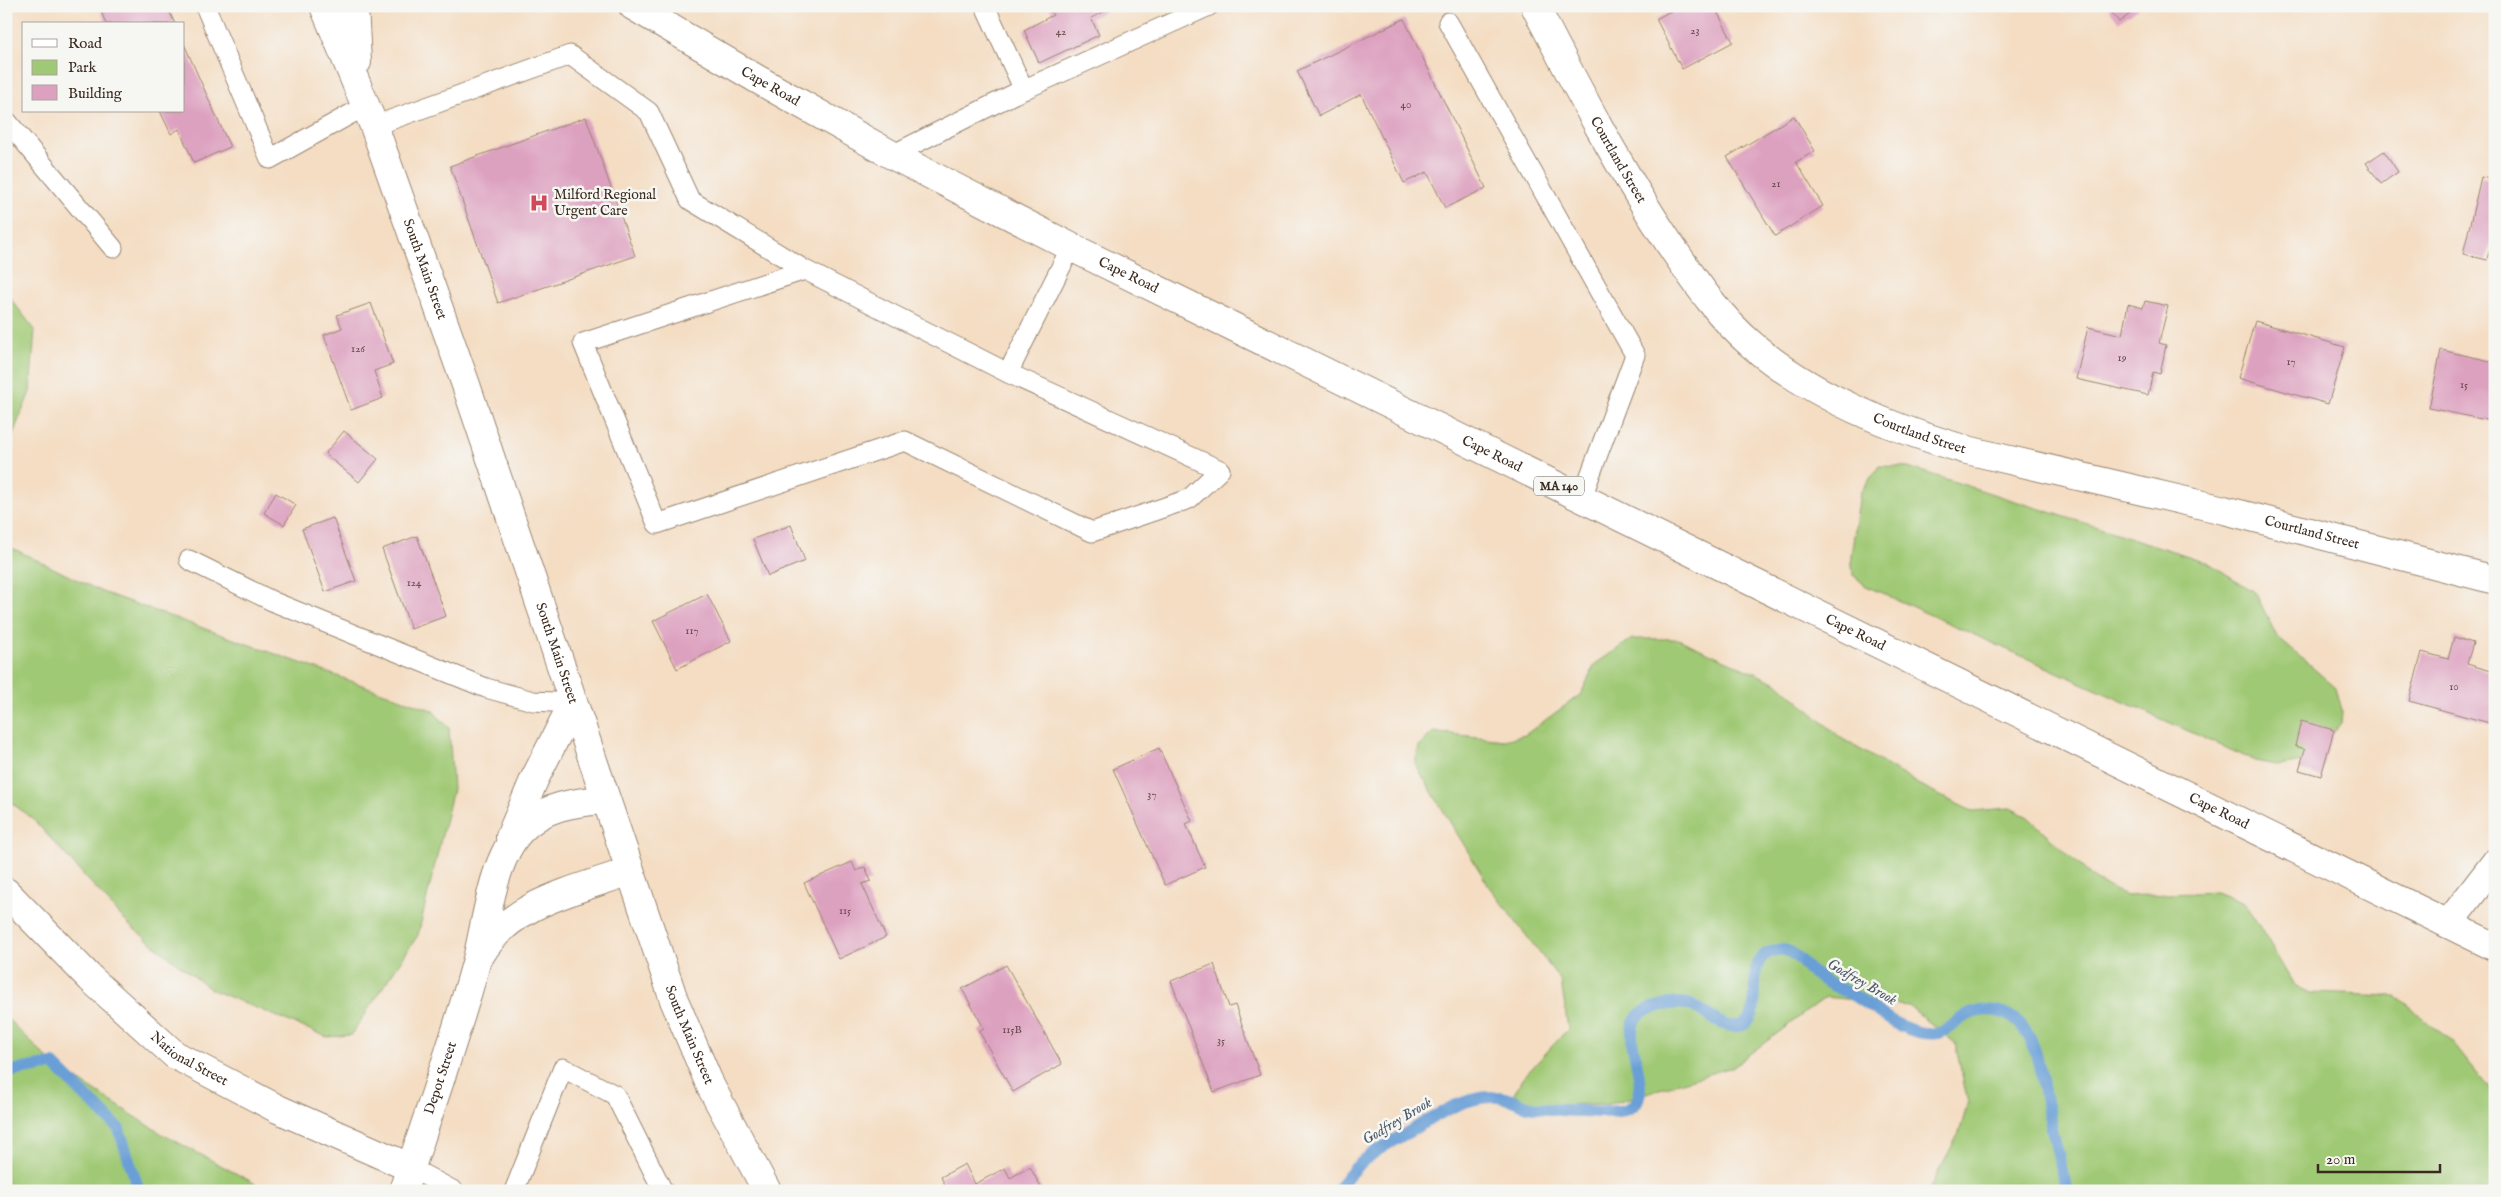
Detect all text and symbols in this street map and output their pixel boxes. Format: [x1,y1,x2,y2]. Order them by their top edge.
legend [22,22,185,112]
house number: 23 [1690,24,1700,38]
house number: 42 [1056,25,1066,39]
text: Road [68,34,103,53]
text: Park [68,58,98,77]
street label: Cape Road [738,62,803,110]
text: Building [68,84,123,103]
house number: 40 [1401,98,1411,112]
street label: Courtland Street [1586,113,1650,207]
house number: 21 [1771,177,1781,191]
place label: Milford Regional Urgent Care [554,186,656,220]
hospital icon: Milford Regional Urgent Care [528,192,550,214]
street label: South Main Street [399,216,451,322]
street label: Cape Road [1095,253,1162,298]
house number: 126 [351,342,365,356]
house number: 19 [2118,351,2127,365]
house number: 17 [2286,355,2296,369]
house number: 15 [2460,378,2468,392]
street label: Courtland Street [1870,409,1968,458]
street label: Cape Road [1459,431,1525,476]
road number: MA 140 [1534,476,1584,496]
street label: Courtland Street [2262,512,2361,554]
house number: 124 [407,576,422,590]
street label: South Main Street [531,600,582,706]
street label: Cape Road [1822,610,1889,655]
house number: 117 [685,624,699,638]
house number: 10 [2449,680,2459,694]
house number: 37 [1147,788,1157,802]
street label: Cape Road [2186,789,2252,834]
house number: 115 [839,904,851,918]
water label: Godfrey Brook [1824,954,1900,1010]
street label: South Main Street [661,983,718,1087]
house number: 115B [1002,1023,1022,1037]
street label: National Street [146,1028,231,1090]
house number: 35 [1217,1034,1225,1048]
street label: Depot Street [420,1039,461,1117]
water label: Godfrey Brook [1359,1093,1435,1149]
scale bar [2318,1142,2441,1174]
text: 20 m [2326,1150,2356,1169]

